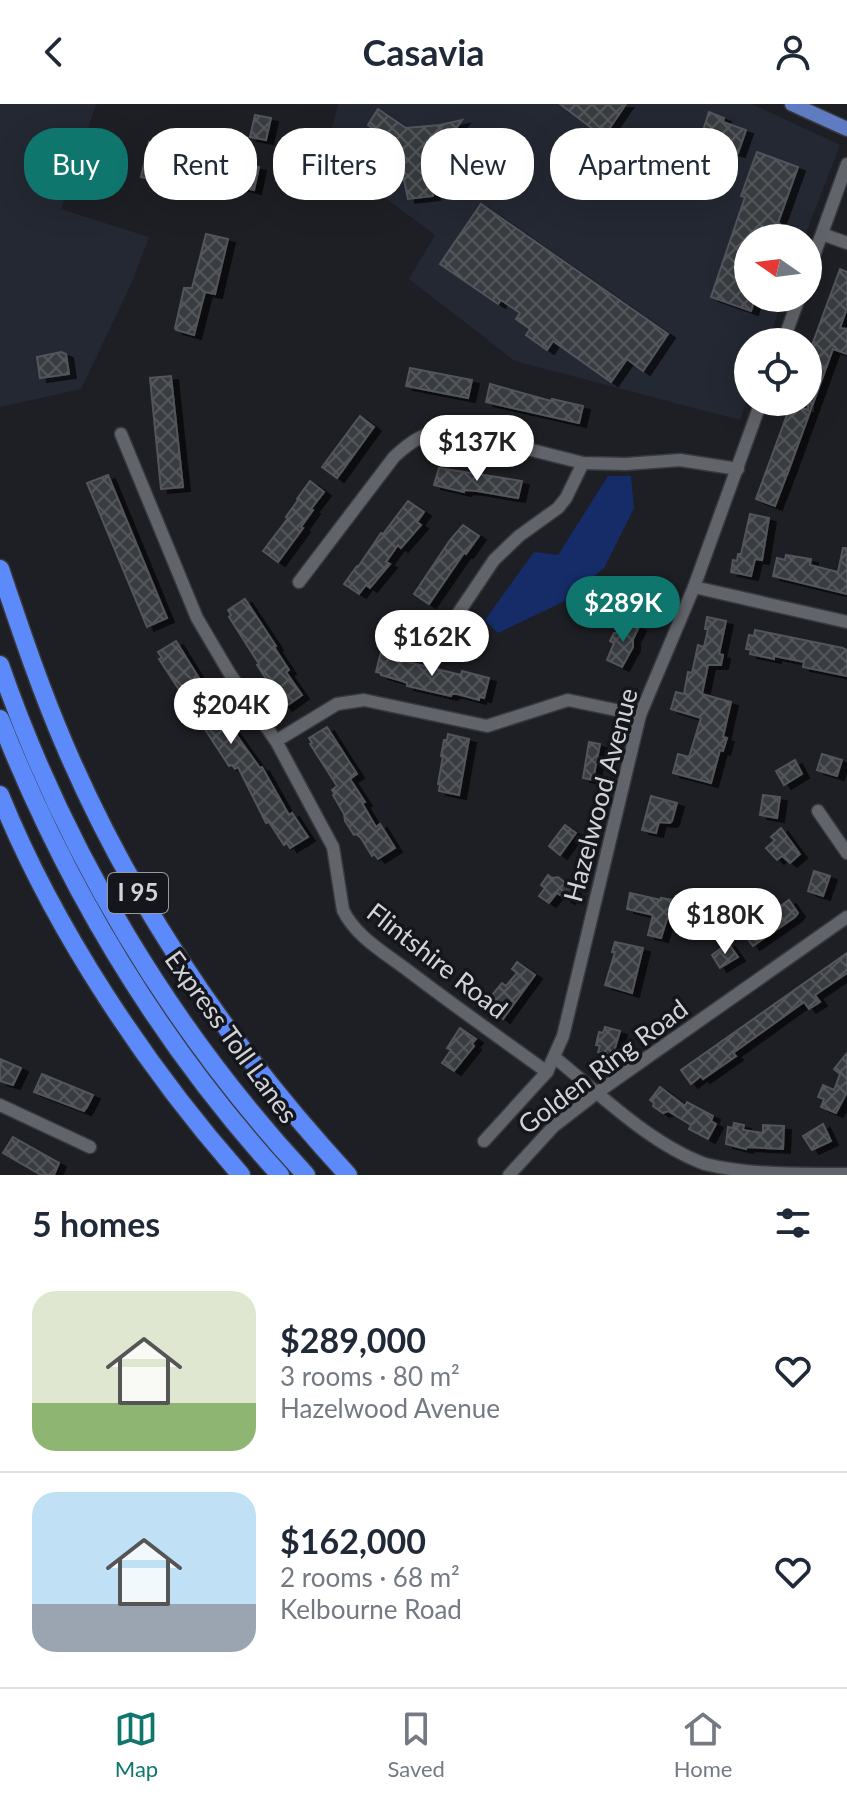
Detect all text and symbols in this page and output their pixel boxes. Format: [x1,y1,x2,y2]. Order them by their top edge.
icon: back [32,30,76,74]
text: Casavia [362,30,485,74]
icon: person [771,30,815,74]
chip: Buy [24,128,128,200]
chip: Rent [144,128,257,200]
chip: Filters [273,128,405,200]
chip: New [421,128,534,200]
chip: Apartment [550,128,738,200]
north arrow [734,224,822,312]
map controls [734,224,822,416]
button: locate [734,328,822,416]
pin: $137K [421,415,533,483]
text: $137K [438,425,516,457]
pin: $289K [567,576,679,644]
text: $289K [584,586,662,618]
pin: $162K [376,610,488,678]
text: $162K [393,620,471,652]
pin: $204K [175,678,287,746]
street label: Hazelwood Avenue [556,684,644,905]
text: $204K [192,688,270,720]
road number: I 95 [108,873,168,913]
pin: $180K [669,888,781,956]
street label: Flintshire Road [361,895,514,1025]
text: $180K [686,898,764,930]
street label: Express Toll Lanes [159,944,305,1129]
street label: Golden Ring Road [511,992,693,1140]
icon: filters [771,1201,815,1245]
text: 5 homes [32,1203,160,1244]
text: $289,000 [280,1319,426,1360]
icon: home [96,1323,192,1419]
icon: heart [771,1349,815,1393]
text: 3 rooms · 80 m² [280,1360,460,1392]
text: Hazelwood Avenue [280,1392,500,1424]
text: $162,000 [280,1520,426,1561]
icon: home [96,1524,192,1620]
icon: heart [771,1550,815,1594]
text: 2 rooms · 68 m² [280,1561,460,1593]
text: Kelbourne Road [280,1593,462,1625]
tab: Map [114,1707,158,1782]
tab: Saved [387,1707,445,1782]
tab: Home [674,1707,732,1782]

